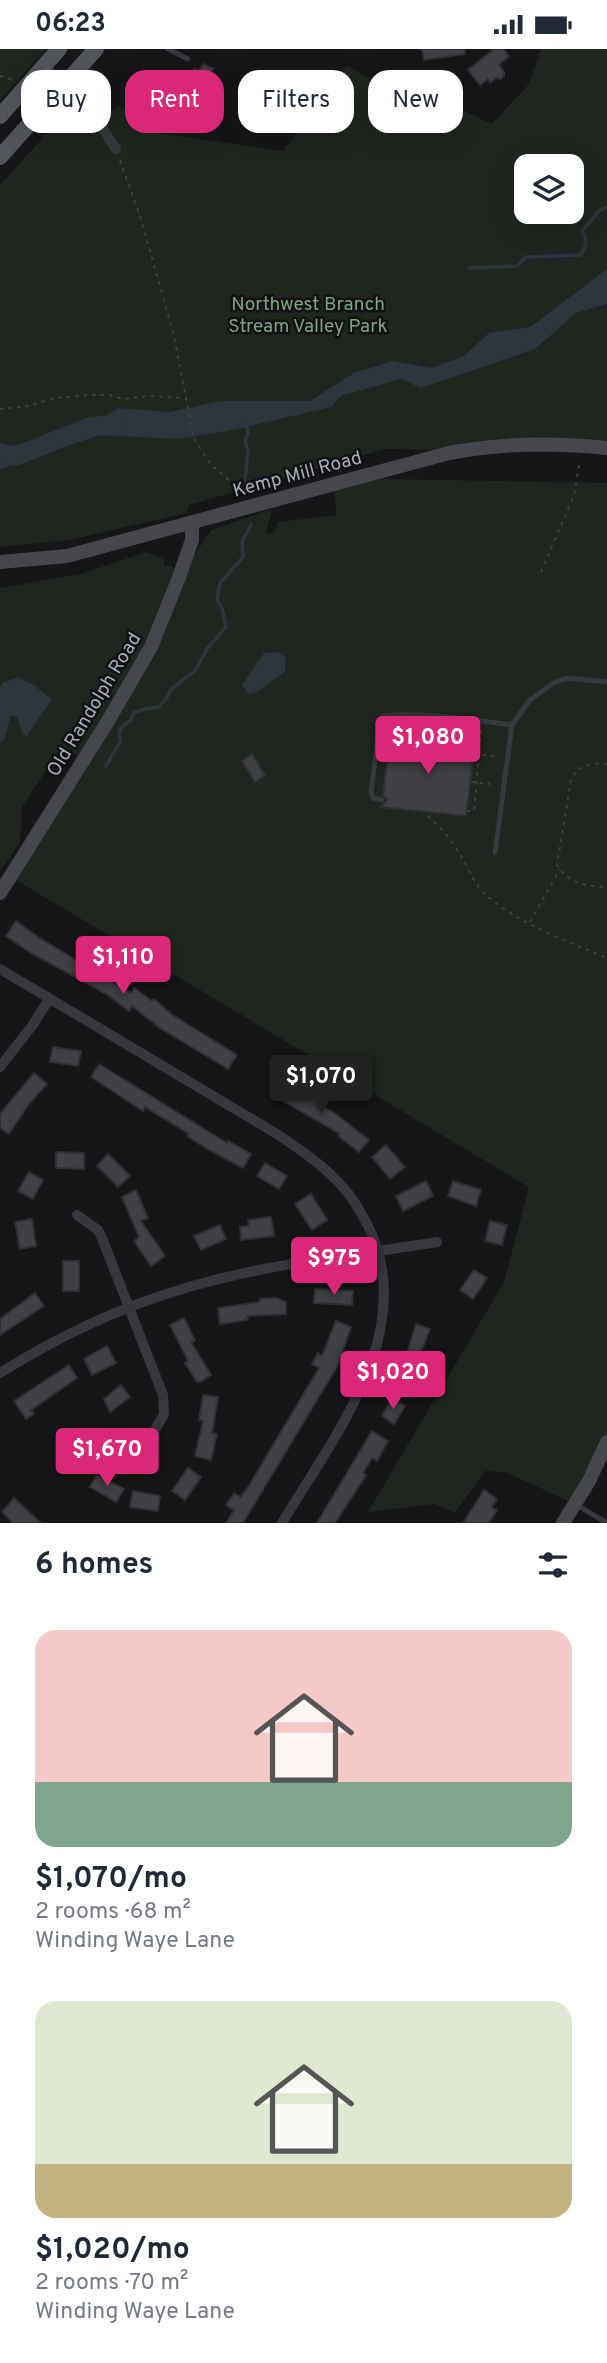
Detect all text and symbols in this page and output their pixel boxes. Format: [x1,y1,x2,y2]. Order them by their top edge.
text: 06:23 [35,8,106,41]
chip: Buy [21,70,111,133]
chip: Rent [125,70,224,133]
chip: Filters [238,70,354,133]
chip: New [368,70,463,133]
map controls [514,154,584,224]
button: layers [514,154,584,224]
park label: Northwest Branch Stream Valley Park [228,293,388,339]
street label: Kemp Mill Road [230,446,365,504]
street label: Old Randolph Road [42,629,147,781]
pin: $1,080 [371,717,485,776]
text: $1,080 [391,724,465,753]
pin: $1,110 [66,937,180,996]
text: $1,110 [92,944,154,973]
pin: $1,070 [264,1055,378,1115]
text: $1,070 [285,1063,357,1092]
pin: $975 [293,1237,375,1297]
text: $975 [307,1245,361,1274]
pin: $1,020 [336,1351,450,1411]
text: $1,020 [356,1359,430,1388]
pin: $1,670 [50,1429,164,1488]
text: $1,670 [72,1436,142,1465]
icon: filters [534,1546,572,1584]
text: 6 homes [35,1547,153,1584]
icon: home [241,1675,367,1801]
text: $1,070/mo [35,1861,187,1898]
text: 2 rooms · 68 m² [35,1898,191,1927]
text: Winding Waye Lane [35,1927,235,1956]
icon: home [241,2046,367,2172]
text: $1,020/mo [35,2232,190,2269]
text: 2 rooms · 70 m² [35,2269,188,2298]
text: Winding Waye Lane [35,2298,235,2327]

